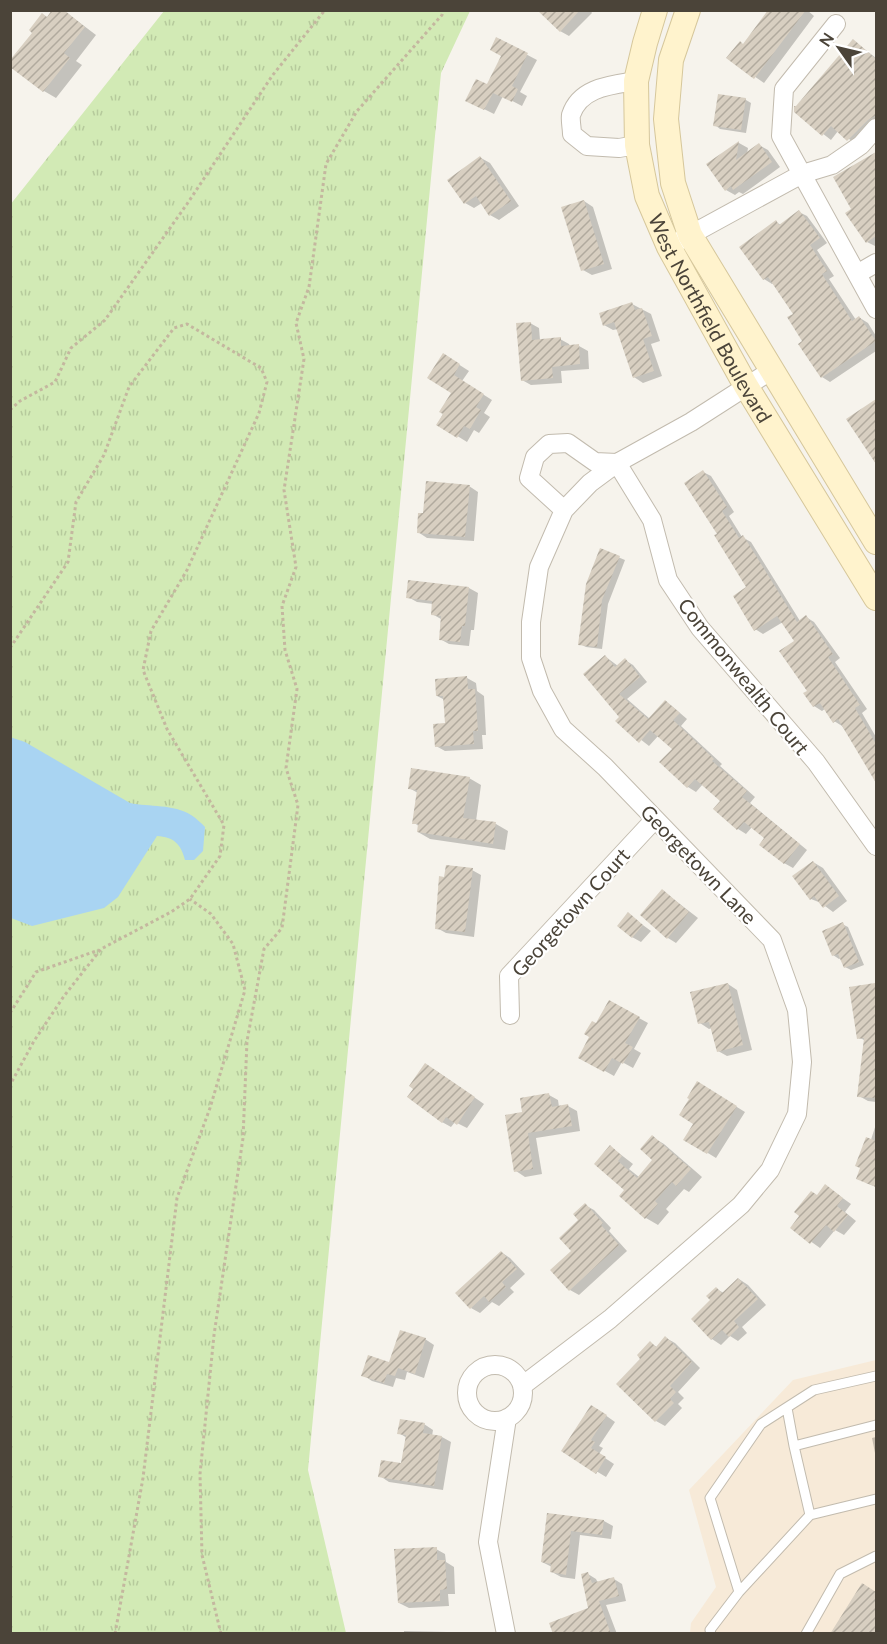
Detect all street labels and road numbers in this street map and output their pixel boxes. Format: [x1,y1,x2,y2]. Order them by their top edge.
street label: West Northfield Boulevard [644,210,777,427]
street label: Commonwealth Court [674,593,814,759]
street label: Georgetown Lane [636,799,762,929]
street label: Georgetown Court [506,843,634,981]

